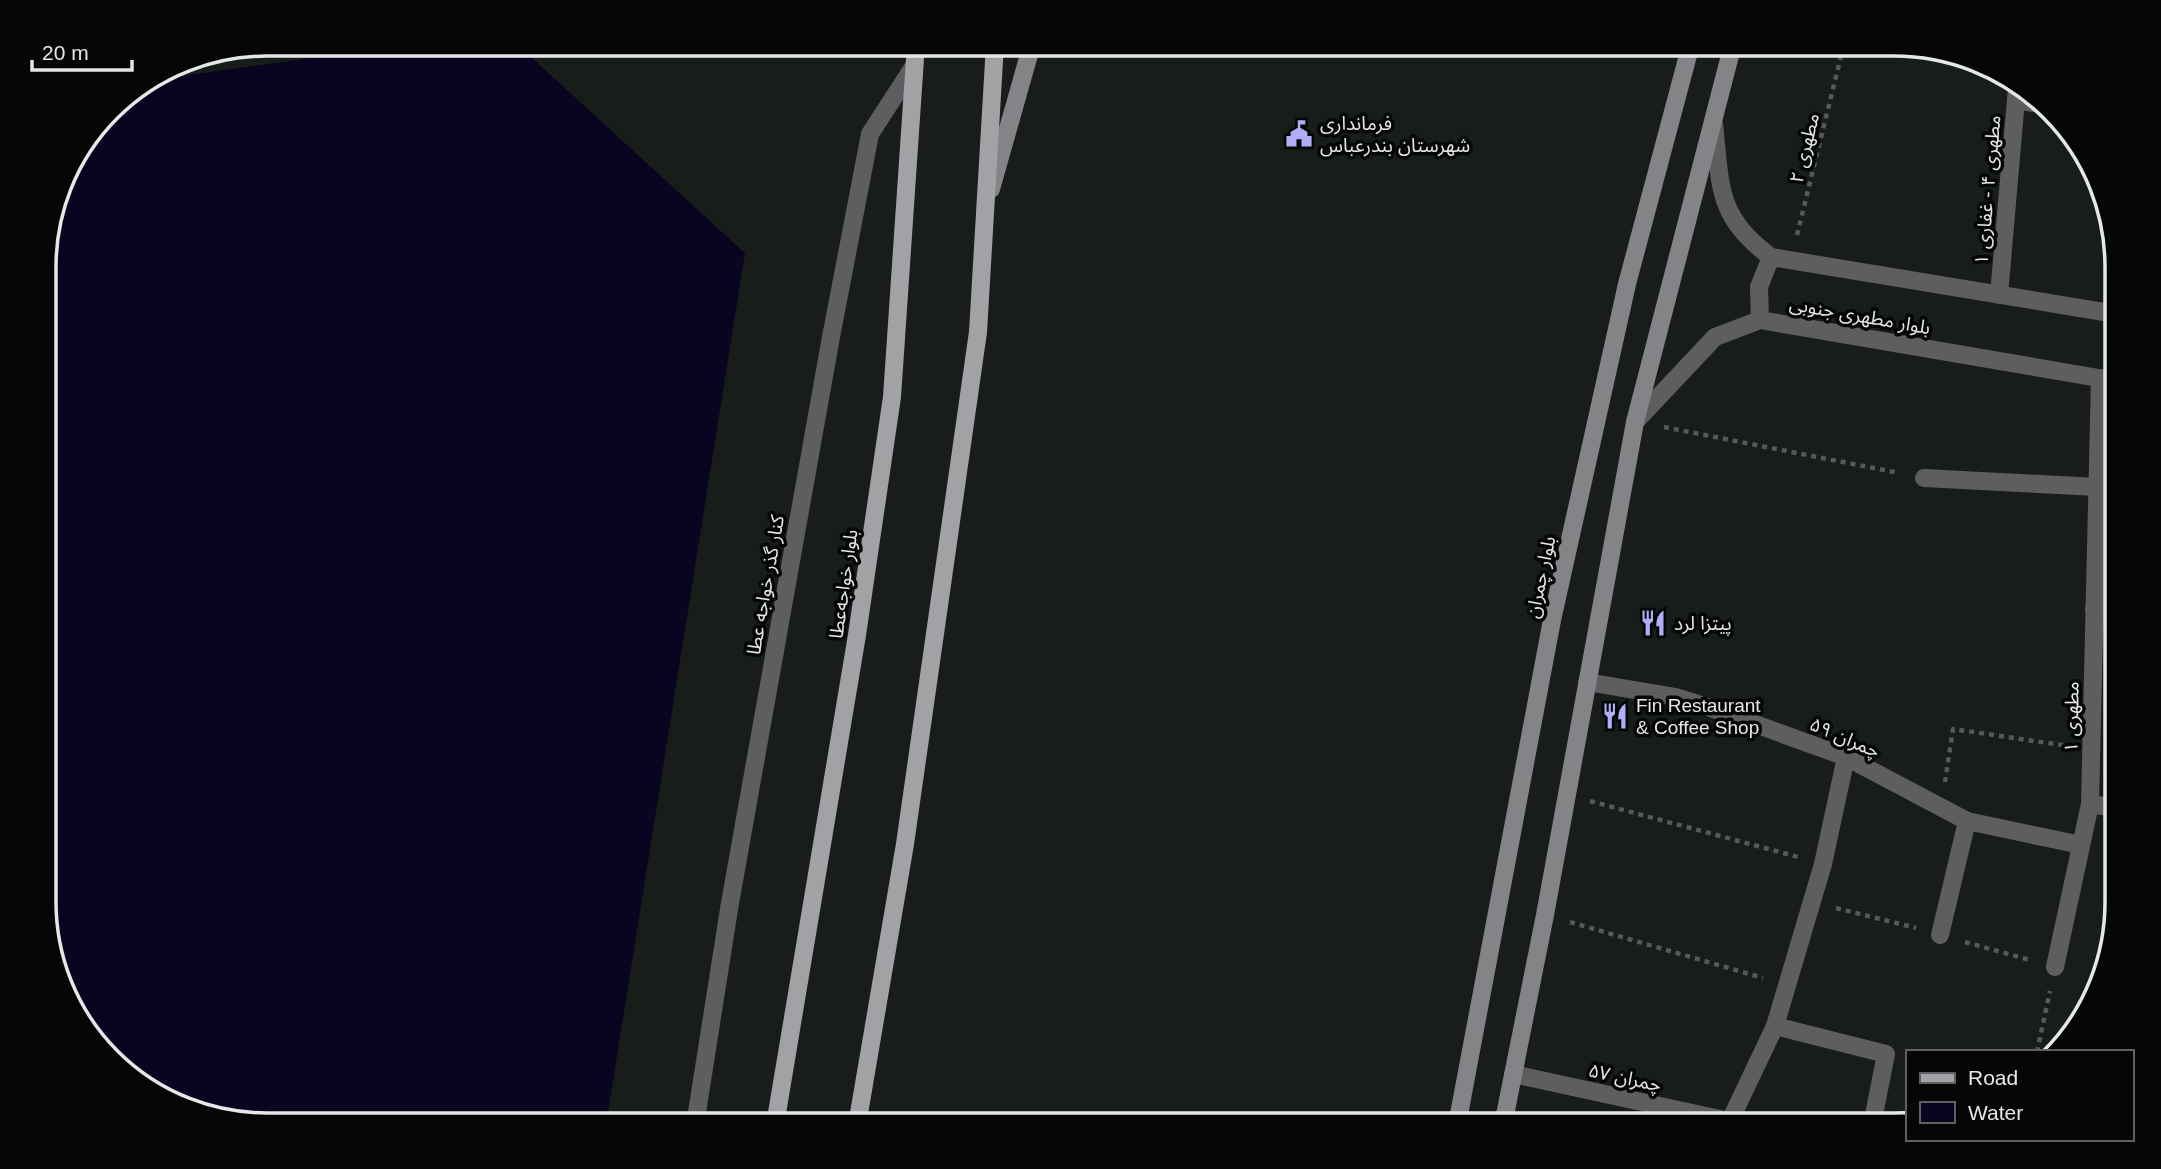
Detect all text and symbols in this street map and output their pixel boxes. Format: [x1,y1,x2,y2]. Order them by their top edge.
scale bar [32,28,131,72]
text: 20 m [42,41,89,64]
street label: مطهری ۲ [1786,111,1824,185]
place label: فرمانداری شهرستان بندرعباس [1320,113,1470,157]
street label: مطهری ۴ - غفاری ۱ [1970,114,2005,266]
public building icon: فرمانداری شهرستان بندرعباس [1284,119,1314,149]
street label: بلوار مطهری جنوبی [1788,293,1932,339]
street label: کنار گذر خواجه عطا [743,513,789,657]
street label: بلوار خواجه‌عطا [825,528,863,640]
street label: بلوار چمران [1522,534,1561,620]
restaurant icon: پیتزا لرد [1638,608,1668,638]
place label: پیتزا لرد [1674,613,1732,636]
street label: مطهری ۱ [2060,681,2084,753]
place label: Fin Restaurant & Coffee Shop [1636,695,1761,738]
restaurant icon: Fin Restaurant & Coffee Shop [1600,701,1630,731]
street label: چمران ۵۹ [1806,713,1883,763]
legend [1906,1050,2133,1141]
street label: چمران ۵۷ [1586,1060,1663,1097]
text: Road [1968,1066,2018,1089]
text: Water [1968,1101,2023,1124]

